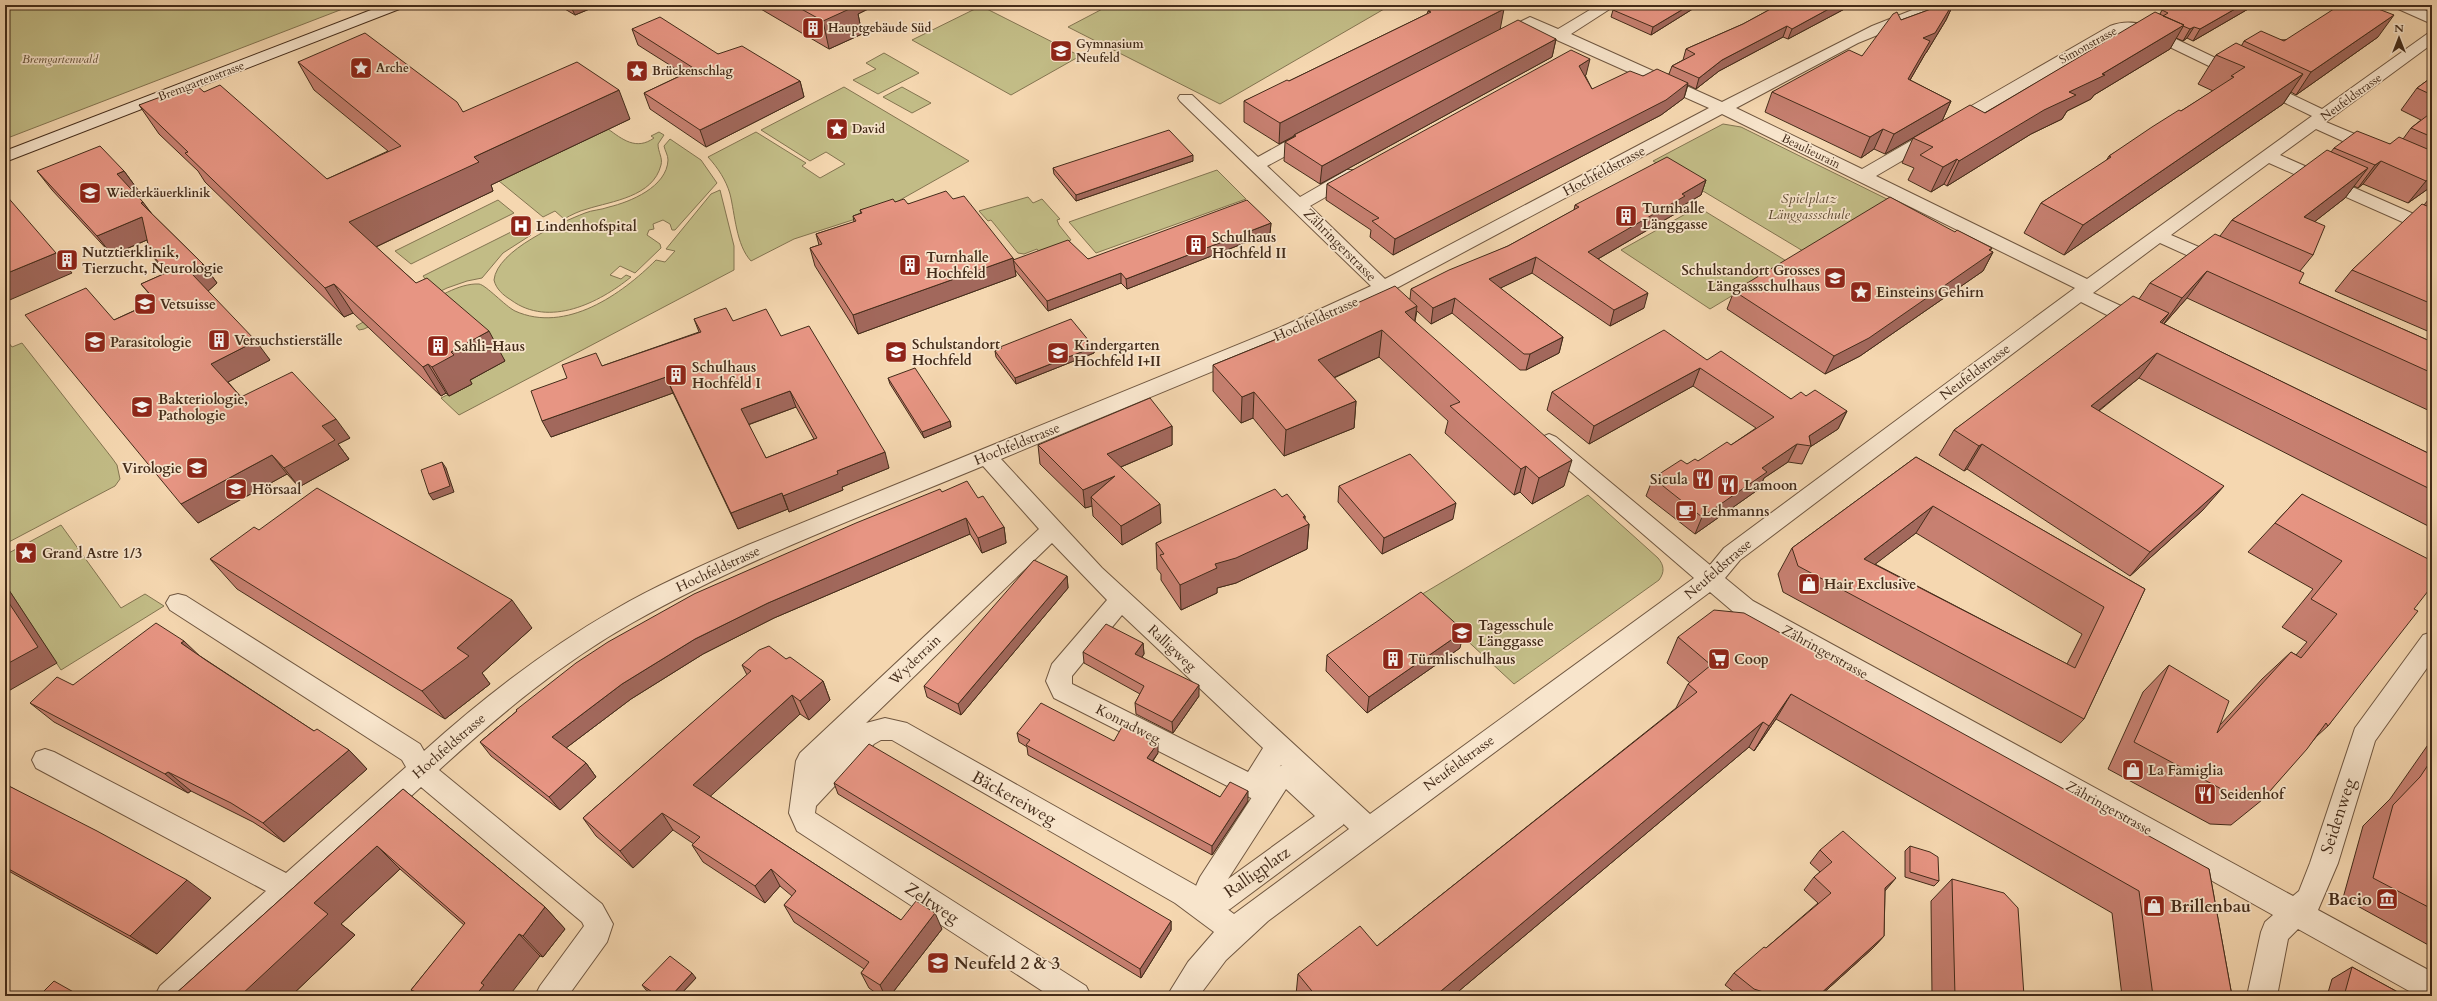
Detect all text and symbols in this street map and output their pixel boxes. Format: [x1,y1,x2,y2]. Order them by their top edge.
building icon: Hauptgebäude Süd [800,15,826,41]
north arrow [2379,18,2419,58]
place label: Hauptgebäude Süd [828,20,932,36]
text: N [2394,21,2404,36]
street label: Simonstrasse [2056,23,2120,67]
place label: Gymnasium Neufeld [1076,36,1145,66]
school or university icon: Gymnasium Neufeld [1048,38,1074,64]
park label: Bremgartenwald [22,51,99,67]
place icon: Arche [348,55,374,81]
street label: Bremgartenstrasse [156,57,246,105]
place icon: Brückenschlag [624,58,650,84]
place label: Arche [376,60,409,76]
place label: Brückenschlag [652,63,733,79]
street label: Neufeldstrasse [2317,69,2385,125]
place icon: David [824,116,850,142]
place label: David [852,121,885,137]
street label: Beaulieurain [1779,130,1843,172]
street label: Hochfeldstrasse [1559,141,1649,201]
school or university icon: Wiederkäuerklinik [77,180,103,206]
place label: Wiederkäuerklinik [105,185,211,201]
park label: Spielplatz Länggassschule [1768,189,1851,224]
place label: Turnhalle Länggasse [1642,199,1708,234]
building icon: Turnhalle Länggasse [1613,203,1639,229]
street label: Zähringerstrasse [1299,204,1381,286]
hospital icon: Lindenhofspital [508,213,534,239]
place label: Lindenhofspital [536,217,637,236]
place label: Schulhaus Hochfeld II [1212,228,1286,263]
building icon: Schulhaus Hochfeld II [1183,232,1209,258]
place label: Nutztierklinik, Tierzucht, Neurologie [82,243,224,278]
building icon: Nutztierklinik, Tierzucht, Neurologie [54,247,80,273]
place label: Turnhalle Hochfeld [926,248,989,283]
building icon: Turnhalle Hochfeld [897,252,923,278]
place label: Schulstandort Grosses Längassschulhaus [1681,261,1820,296]
school or university icon: Schulstandort Grosses Längassschulhaus [1822,265,1848,291]
place icon: Einsteins Gehirn [1848,279,1874,305]
place label: Einsteins Gehirn [1876,283,1984,302]
school or university icon: Vetsuisse [132,291,158,317]
street label: Hochfeldstrasse [1271,292,1361,346]
place label: Vetsuisse [160,295,216,314]
building icon: Versuchstierställe [206,327,232,353]
school or university icon: Parasitologie [82,329,108,355]
place label: Versuchstierställe [234,331,343,350]
place label: Parasitologie [110,333,192,352]
building icon: Sahli-Haus [425,333,451,359]
place label: Schulstandort Hochfeld [912,335,1000,370]
place label: Kindergarten Hochfeld I+II [1074,336,1161,371]
place label: Sahli-Haus [454,337,525,356]
school or university icon: Schulstandort Hochfeld [883,339,909,365]
street label: Neufeldstrasse [1936,339,2014,405]
school or university icon: Kindergarten Hochfeld I+II [1045,340,1071,366]
place label: Schulhaus Hochfeld I [692,358,761,393]
building icon: Schulhaus Hochfeld I [663,362,689,388]
place label: Bakteriologie, Pathologie [158,390,248,425]
school or university icon: Bakteriologie, Pathologie [129,394,155,420]
street label: Hochfeldstrasse [971,418,1063,470]
school or university icon: Virologie [184,455,210,481]
place label: Virologie [122,459,182,478]
restaurant icon: Sicula [1690,466,1716,492]
place label: Sicula [1650,470,1688,489]
restaurant icon: Lamoon [1715,472,1741,498]
school or university icon: Hörsaal [223,476,249,502]
place label: Lamoon [1744,476,1797,495]
place label: Hörsaal [252,480,301,499]
cafe icon: Lehmanns [1673,498,1699,524]
place label: Lehmanns [1702,502,1770,521]
street label: Neufeldstrasse [1680,534,1756,604]
place icon: Grand Astre 1/3 [13,540,39,566]
street label: Hochfeldstrasse [673,541,763,597]
place label: Grand Astre 1/3 [42,544,142,563]
shop icon: Hair Exclusive [1796,571,1822,597]
place label: Hair Exclusive [1824,575,1916,594]
place label: Tagesschule Länggasse [1478,616,1554,651]
school or university icon: Tagesschule Länggasse [1449,620,1475,646]
street label: Zähringerstrasse [1778,620,1872,684]
street label: Ralligweg [1144,621,1201,676]
street label: Wyderrain [884,631,945,690]
building icon: Türmlischulhaus [1380,646,1406,672]
supermarket icon: Coop [1706,646,1732,672]
place label: Türmlischulhaus [1408,650,1516,669]
place label: Coop [1734,650,1769,669]
street label: Konradweg [1093,700,1164,748]
street label: Hochfeldstrasse [408,709,490,783]
street label: Neufeldstrasse [1420,731,1498,795]
shop icon: La Famiglia [2120,757,2146,783]
place label: La Famiglia [2148,761,2224,780]
street label: Bäckereiweg [968,765,1061,831]
street label: Seidenweg [2315,775,2361,857]
street label: Zähringerstrasse [2062,776,2156,840]
restaurant icon: Seidenhof [2192,781,2218,807]
place label: Seidenhof [2220,785,2286,804]
street label: Ralligplatz [1219,841,1295,903]
street label: Zeltweg [900,877,964,929]
museum icon: Bacio [2374,886,2400,912]
place label: Bacio [2328,888,2372,911]
shop icon: Brillenbau [2141,893,2167,919]
place label: Brillenbau [2170,895,2251,918]
school or university icon: Neufeld 2 & 3 [925,950,951,976]
place label: Neufeld 2 & 3 [954,952,1060,975]

